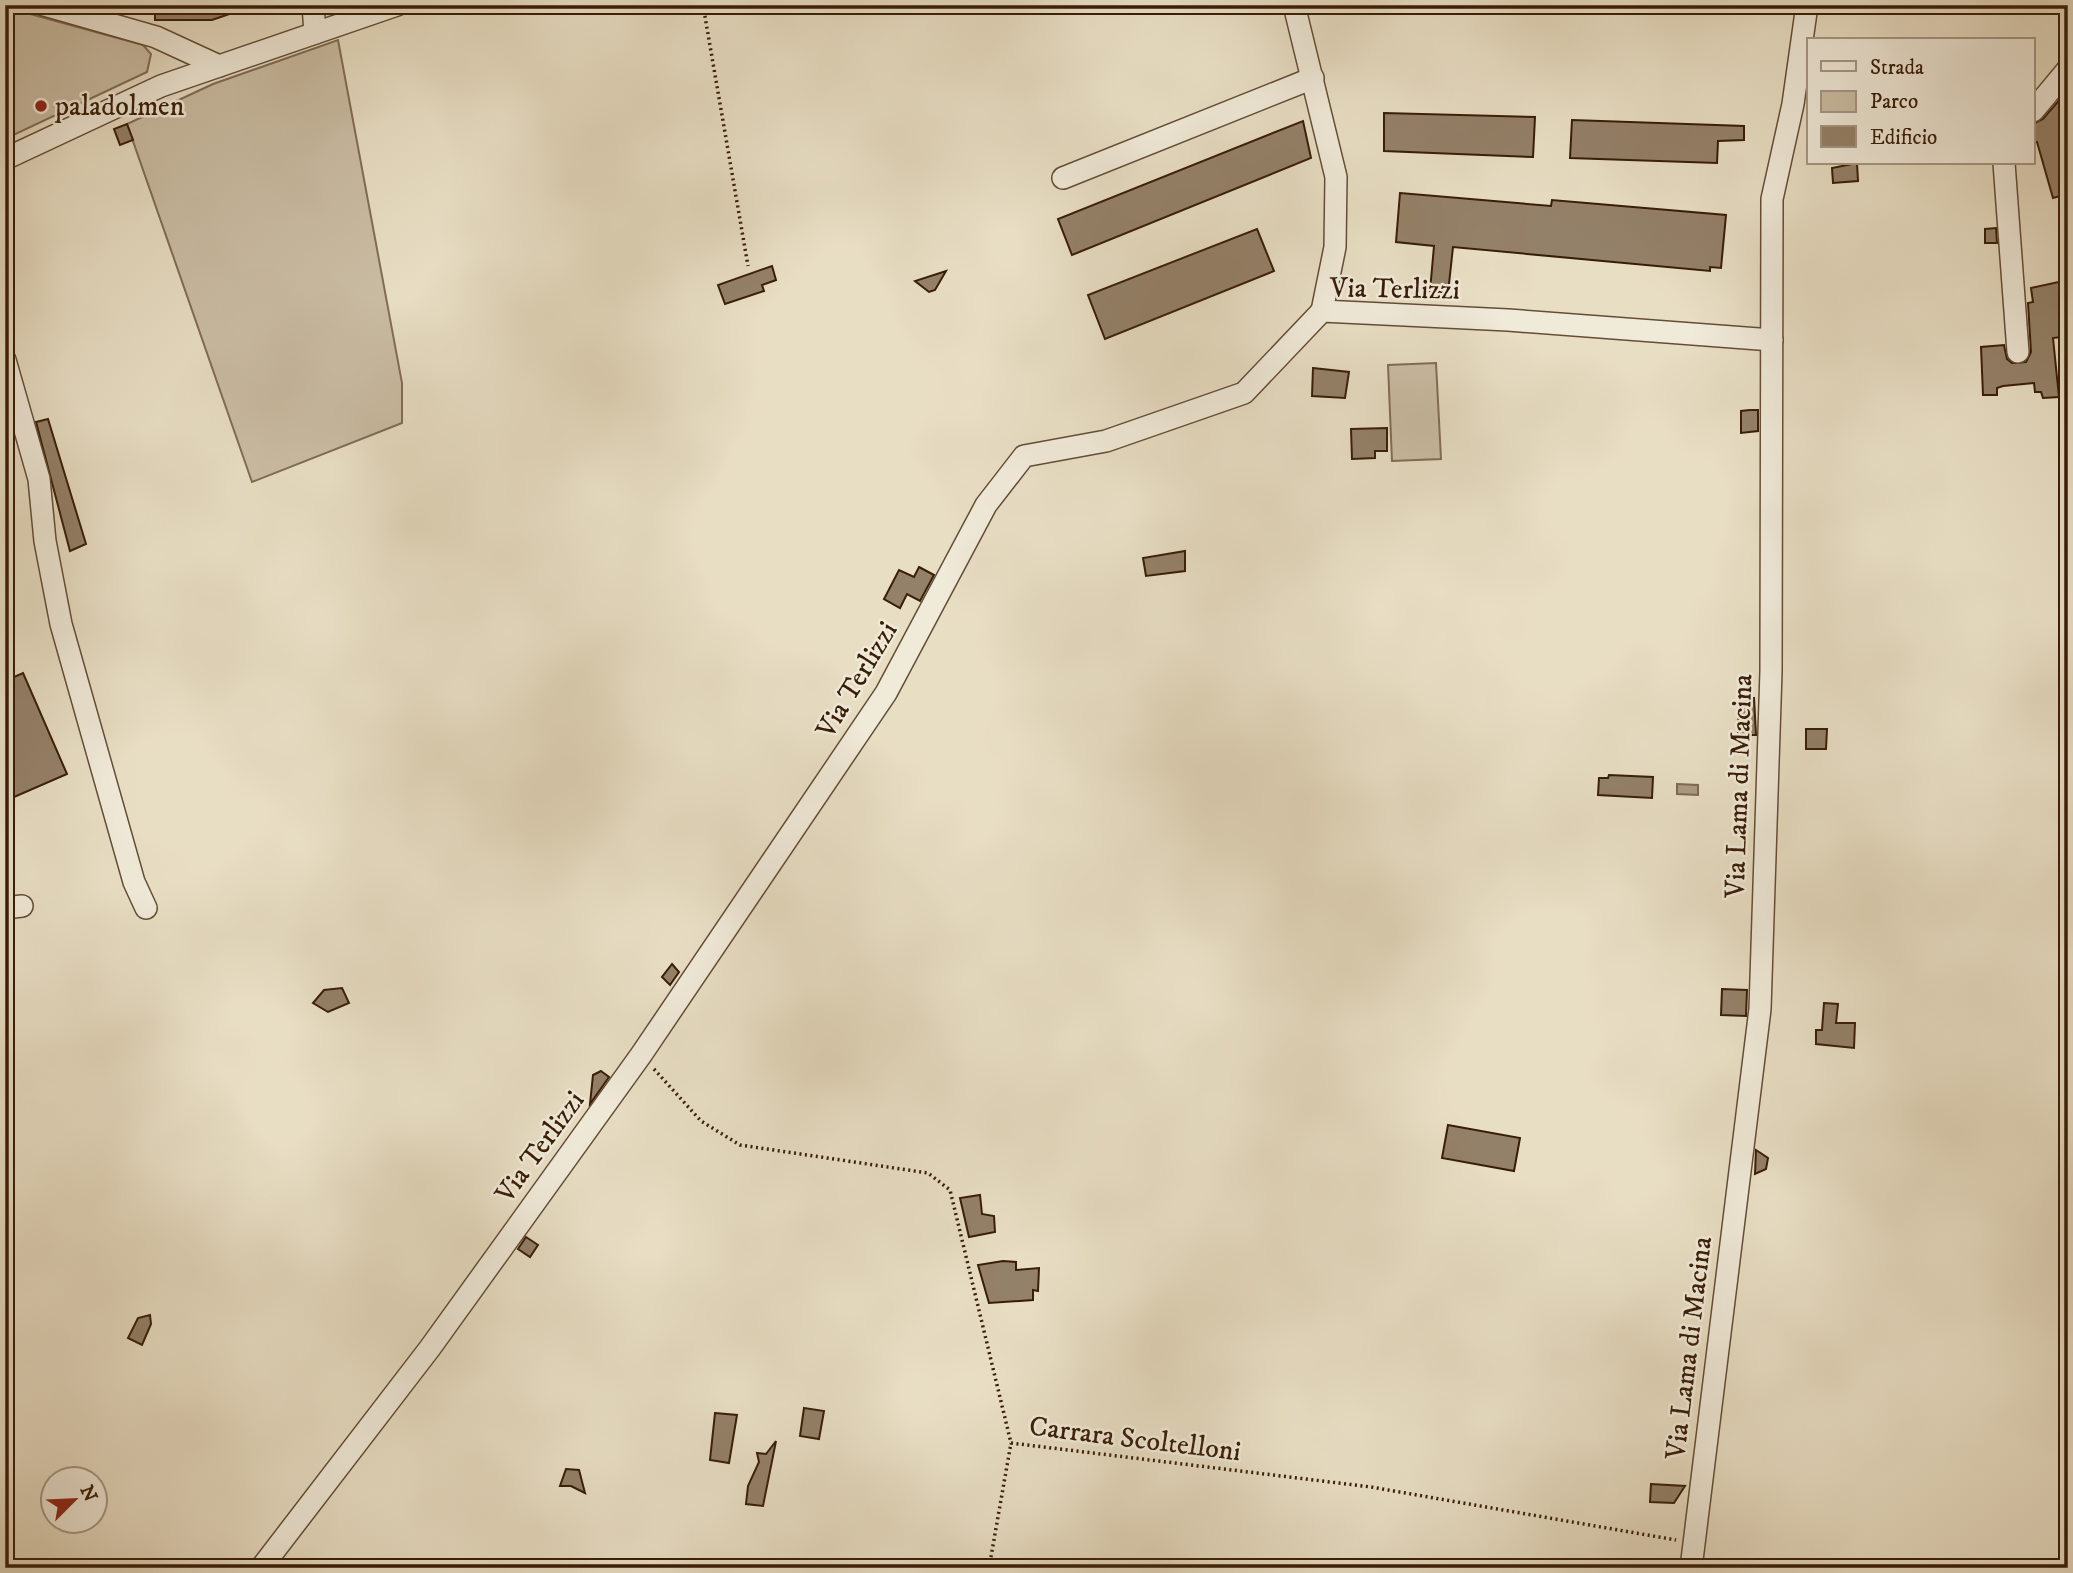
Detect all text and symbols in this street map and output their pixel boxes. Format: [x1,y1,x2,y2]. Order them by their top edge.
legend [1807,38,2035,164]
text: Strada [1870,55,1924,81]
place label: paladolmen [54,89,185,124]
text: Parco [1870,89,1918,115]
marker: paladolmen [33,98,49,114]
text: Edificio [1870,125,1937,151]
street label: Via Terlizzi [1329,270,1460,308]
street label: Via Terlizzi [808,615,905,746]
street label: Via Lama di Macina [1718,673,1760,900]
street label: Via Terlizzi [487,1084,592,1211]
street label: Via Lama di Macina [1658,1235,1720,1462]
street label: Carrara Scoltelloni [1027,1409,1243,1469]
north arrow [38,1464,108,1534]
text: N [74,1482,102,1506]

